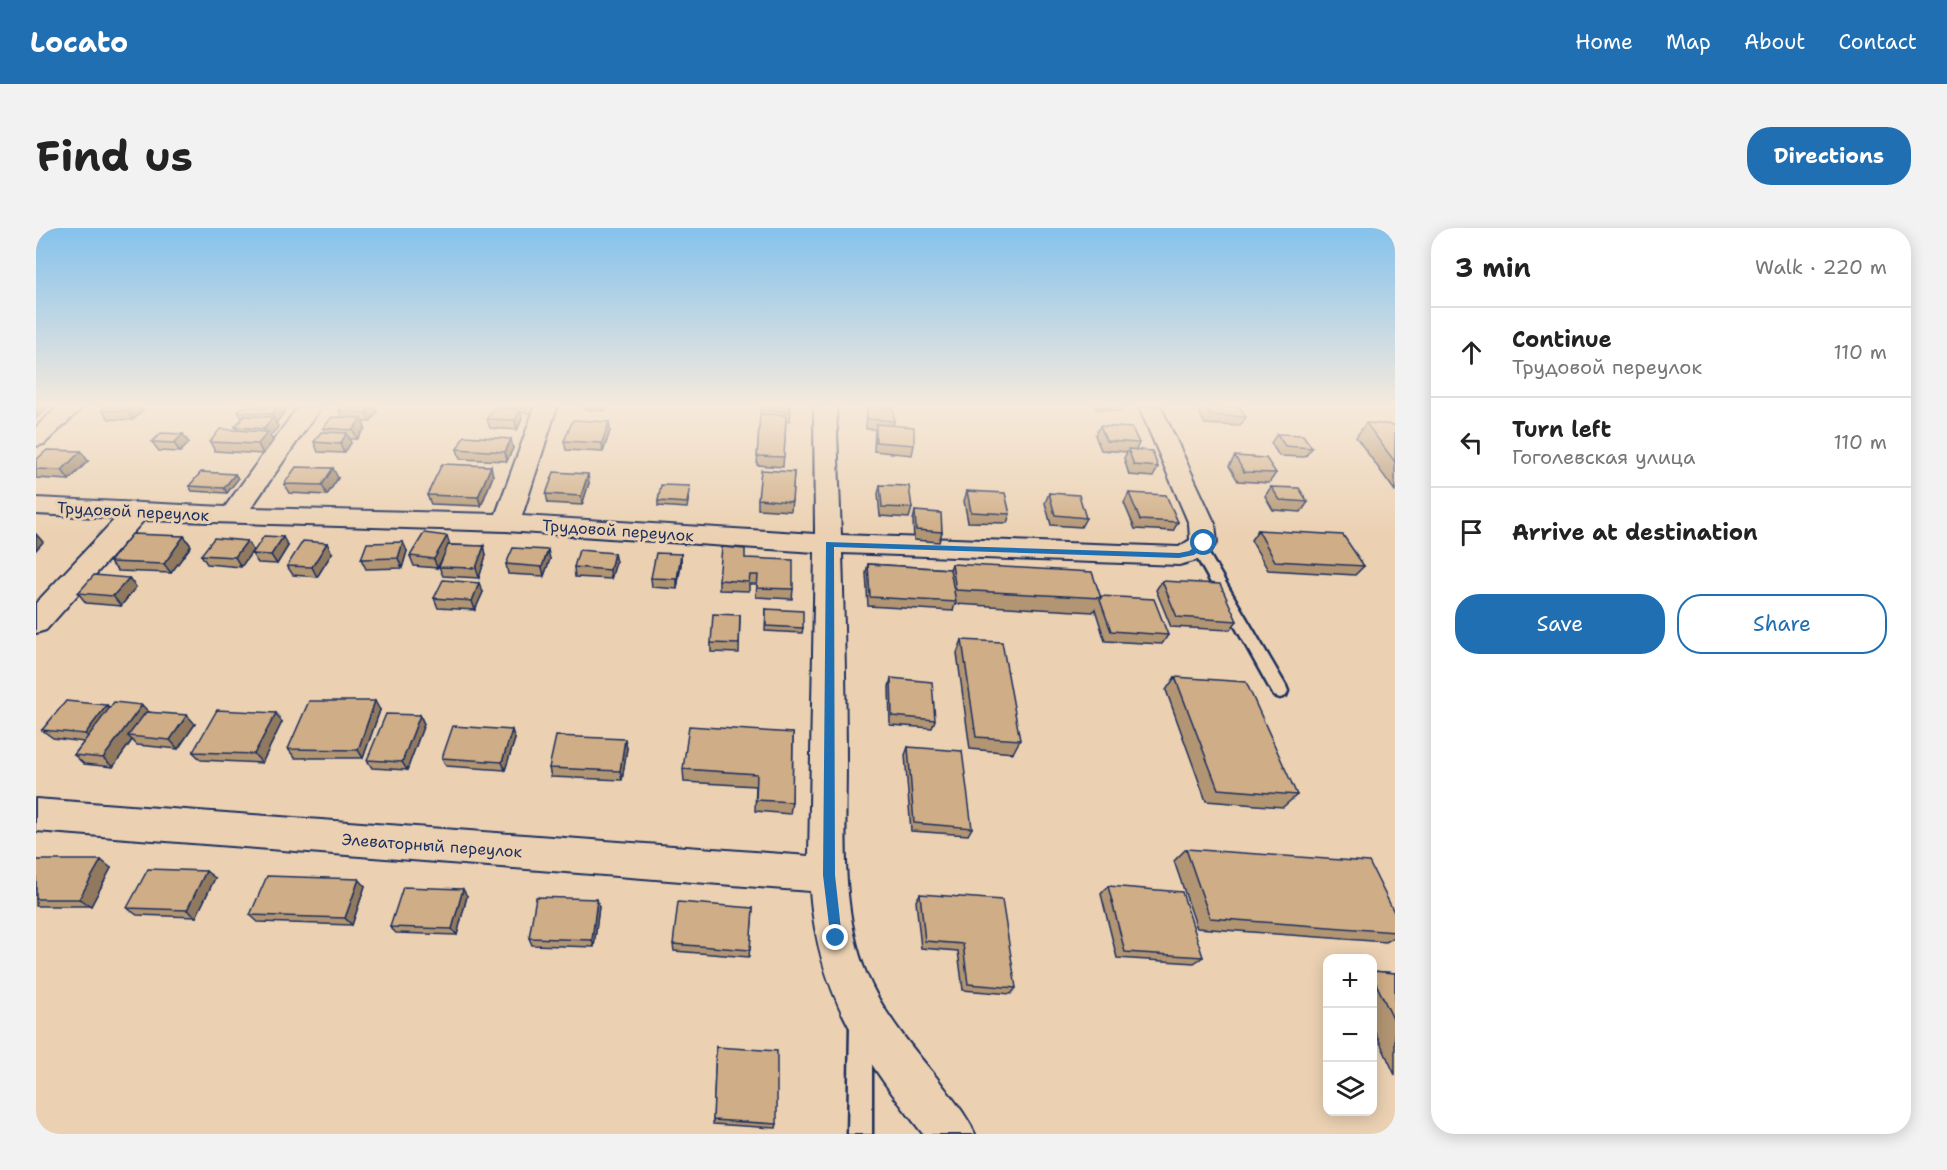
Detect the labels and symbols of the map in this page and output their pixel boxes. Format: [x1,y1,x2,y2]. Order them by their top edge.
street label: Трудовой переулок [57,497,210,526]
street label: Трудовой переулок [541,515,695,546]
route start [1190,529,1216,555]
street label: Элеваторный переулок [341,829,523,862]
route end [822,924,848,950]

